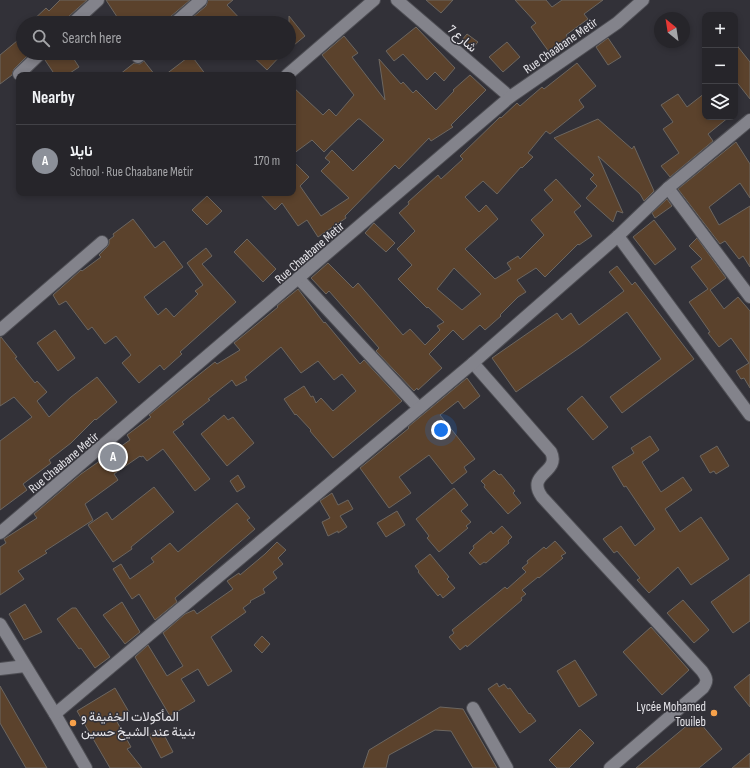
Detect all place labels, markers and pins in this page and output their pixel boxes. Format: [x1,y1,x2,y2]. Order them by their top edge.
pin: A [100,442,126,472]
place label: Lycée Mohamed Touileb [636,699,706,730]
marker: Lycée Mohamed Touileb [709,708,719,718]
place label: المأكولات الخفيفة و بنينة عند الشيخ حسين [81,709,196,741]
marker: المأكولات الخفيفة و بنينة عند الشيخ حسين [68,718,78,728]

